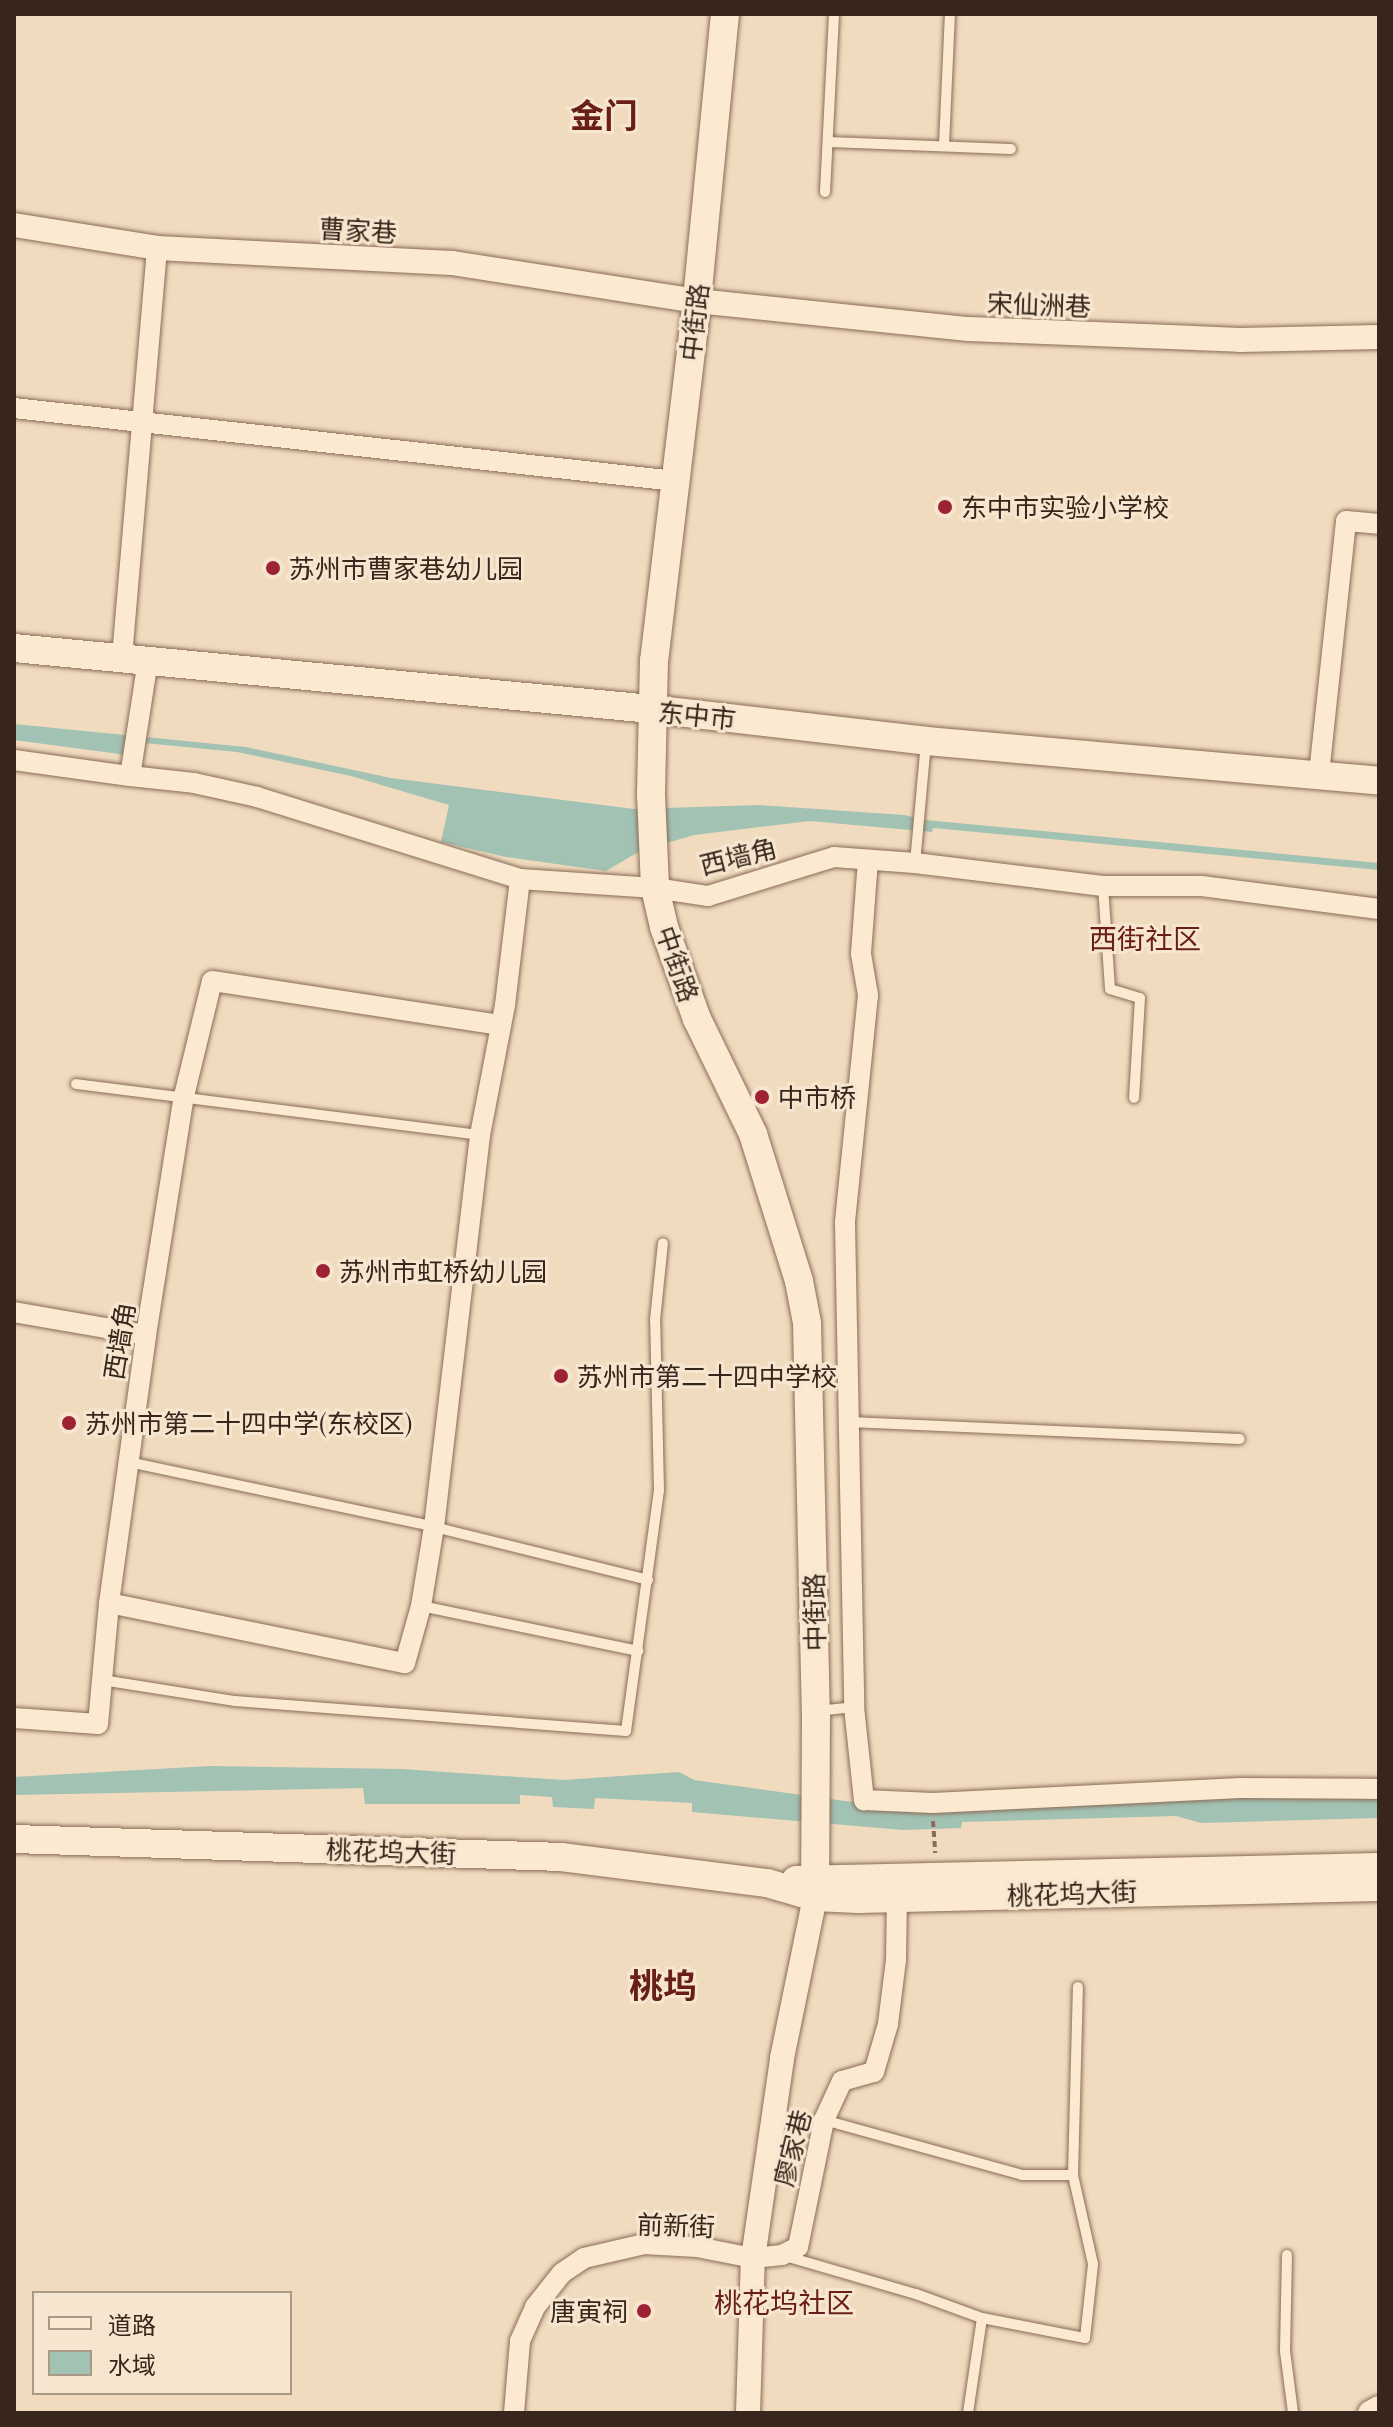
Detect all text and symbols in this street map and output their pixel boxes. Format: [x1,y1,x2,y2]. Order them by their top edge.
district label: 金门 [570,95,638,135]
street label: 曹家巷 [318,212,398,248]
street label: 中街路 [674,281,714,363]
street label: 宋仙洲巷 [986,287,1092,321]
place label: 东中市实验小学校 [961,491,1169,523]
marker: 东中市实验小学校 [936,498,954,516]
place label: 苏州市曹家巷幼儿园 [289,552,523,584]
marker: 苏州市曹家巷幼儿园 [264,559,282,577]
street label: 东中市 [657,695,737,735]
street label: 西墙角 [696,831,780,881]
district label: 西街社区 [1089,921,1201,955]
street label: 中街路 [651,922,705,1006]
place label: 中市桥 [778,1081,856,1113]
marker: 中市桥 [753,1088,771,1106]
place label: 苏州市虹桥幼儿园 [339,1255,547,1287]
marker: 苏州市虹桥幼儿园 [314,1262,332,1280]
street label: 西墙角 [97,1300,141,1382]
place label: 苏州市第二十四中学校 [577,1360,837,1392]
marker: 苏州市第二十四中学校 [552,1367,570,1385]
place label: 苏州市第二十四中学(东校区) [85,1407,412,1439]
marker: 苏州市第二十四中学(东校区) [60,1414,78,1432]
street label: 中街路 [798,1573,830,1651]
street label: 桃花坞大街 [325,1833,457,1869]
street label: 桃花坞大街 [1006,1875,1138,1911]
district label: 桃坞 [629,1965,697,2005]
street label: 廖家巷 [767,2106,817,2190]
street label: 前新街 [636,2208,716,2242]
district label: 桃花坞社区 [714,2285,854,2319]
legend [32,2291,292,2395]
place label: 唐寅祠 [550,2295,628,2327]
marker: 唐寅祠 [635,2302,653,2320]
text: 道路 [108,2308,156,2340]
text: 水域 [108,2348,156,2380]

